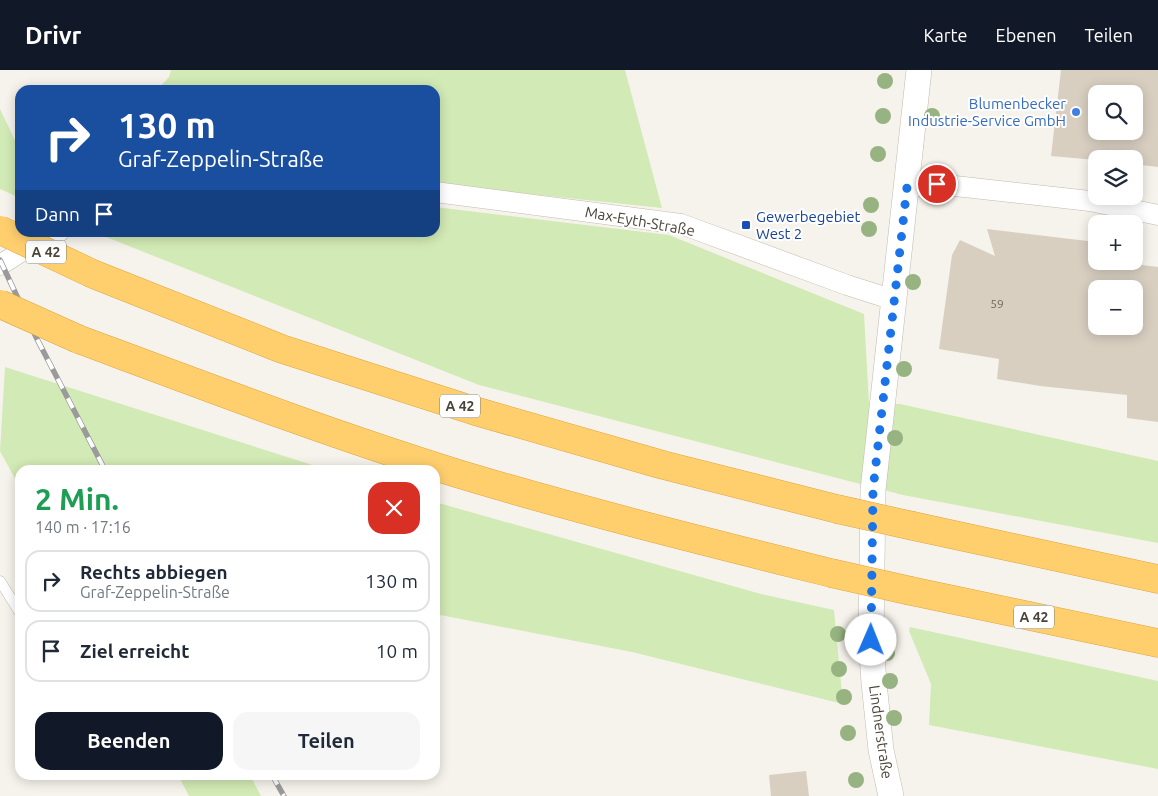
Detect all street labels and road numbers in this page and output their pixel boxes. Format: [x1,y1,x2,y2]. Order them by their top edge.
street label: Max-Eyth-Straße [584,203,696,239]
road number: A 42 [26,240,66,263]
road number: A 42 [440,394,480,418]
road number: A 42 [1014,606,1054,628]
street label: Lindnerstraße [866,684,896,780]

